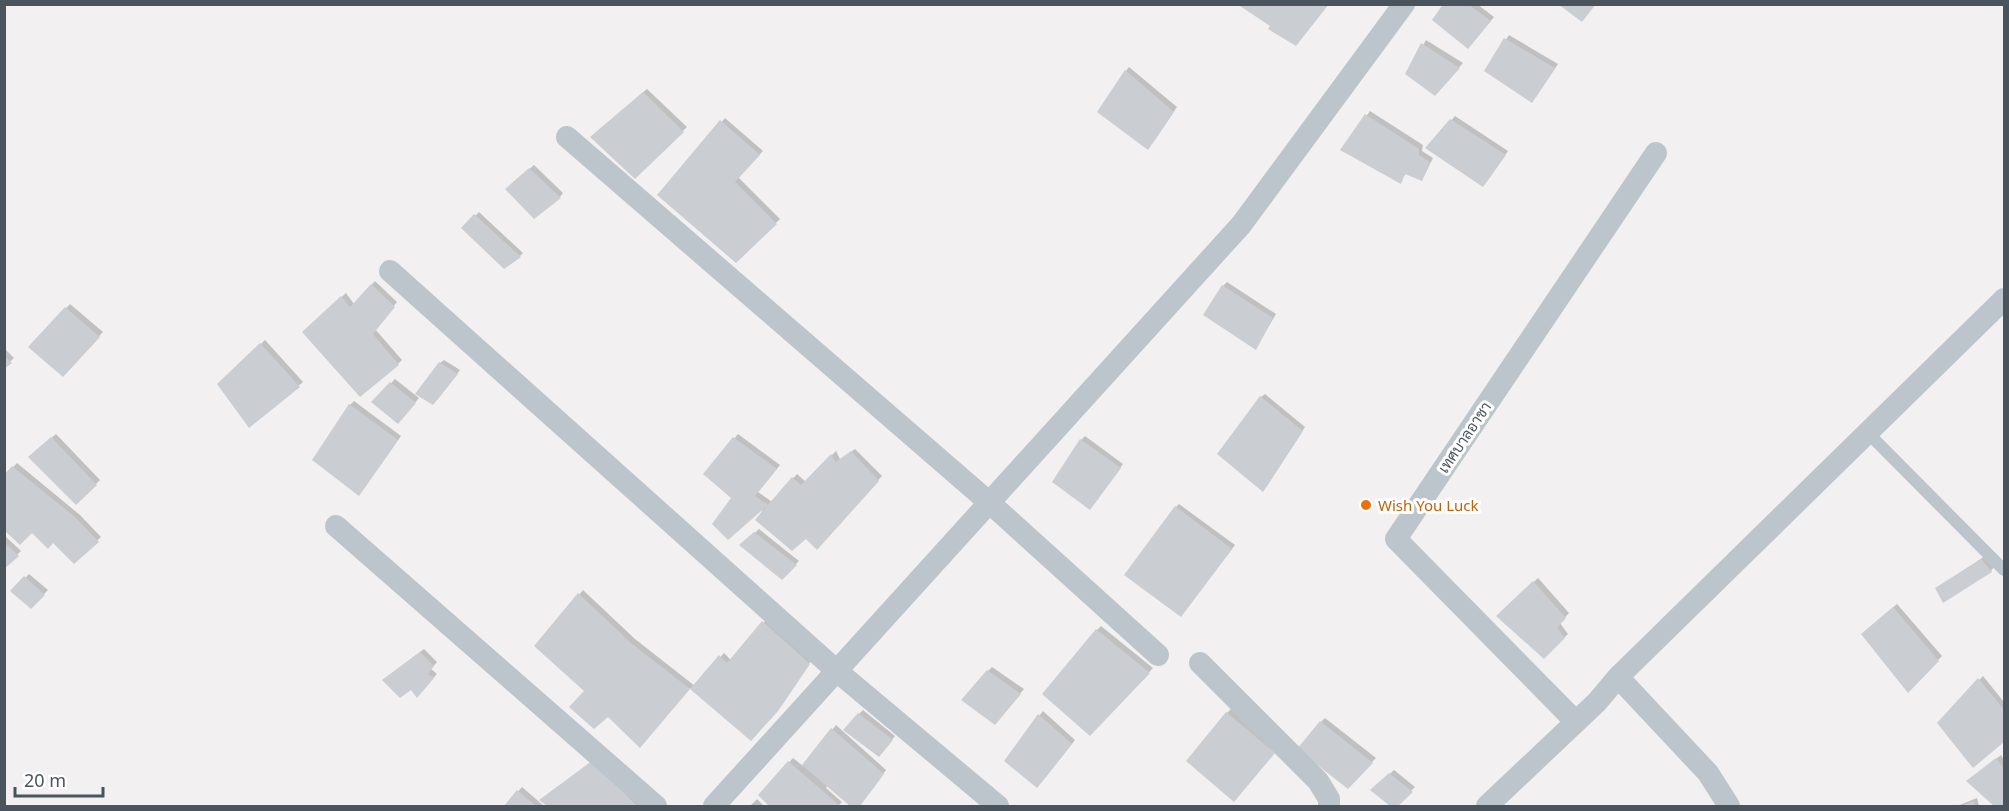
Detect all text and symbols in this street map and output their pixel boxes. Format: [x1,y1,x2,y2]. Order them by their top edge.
street label: เทศบาลอาชา [1433,398,1495,476]
place label: Wish You Luck [1378,495,1479,515]
marker: Wish You Luck [1359,498,1373,512]
scale bar [15,760,104,798]
text: 20 m [24,768,66,792]

